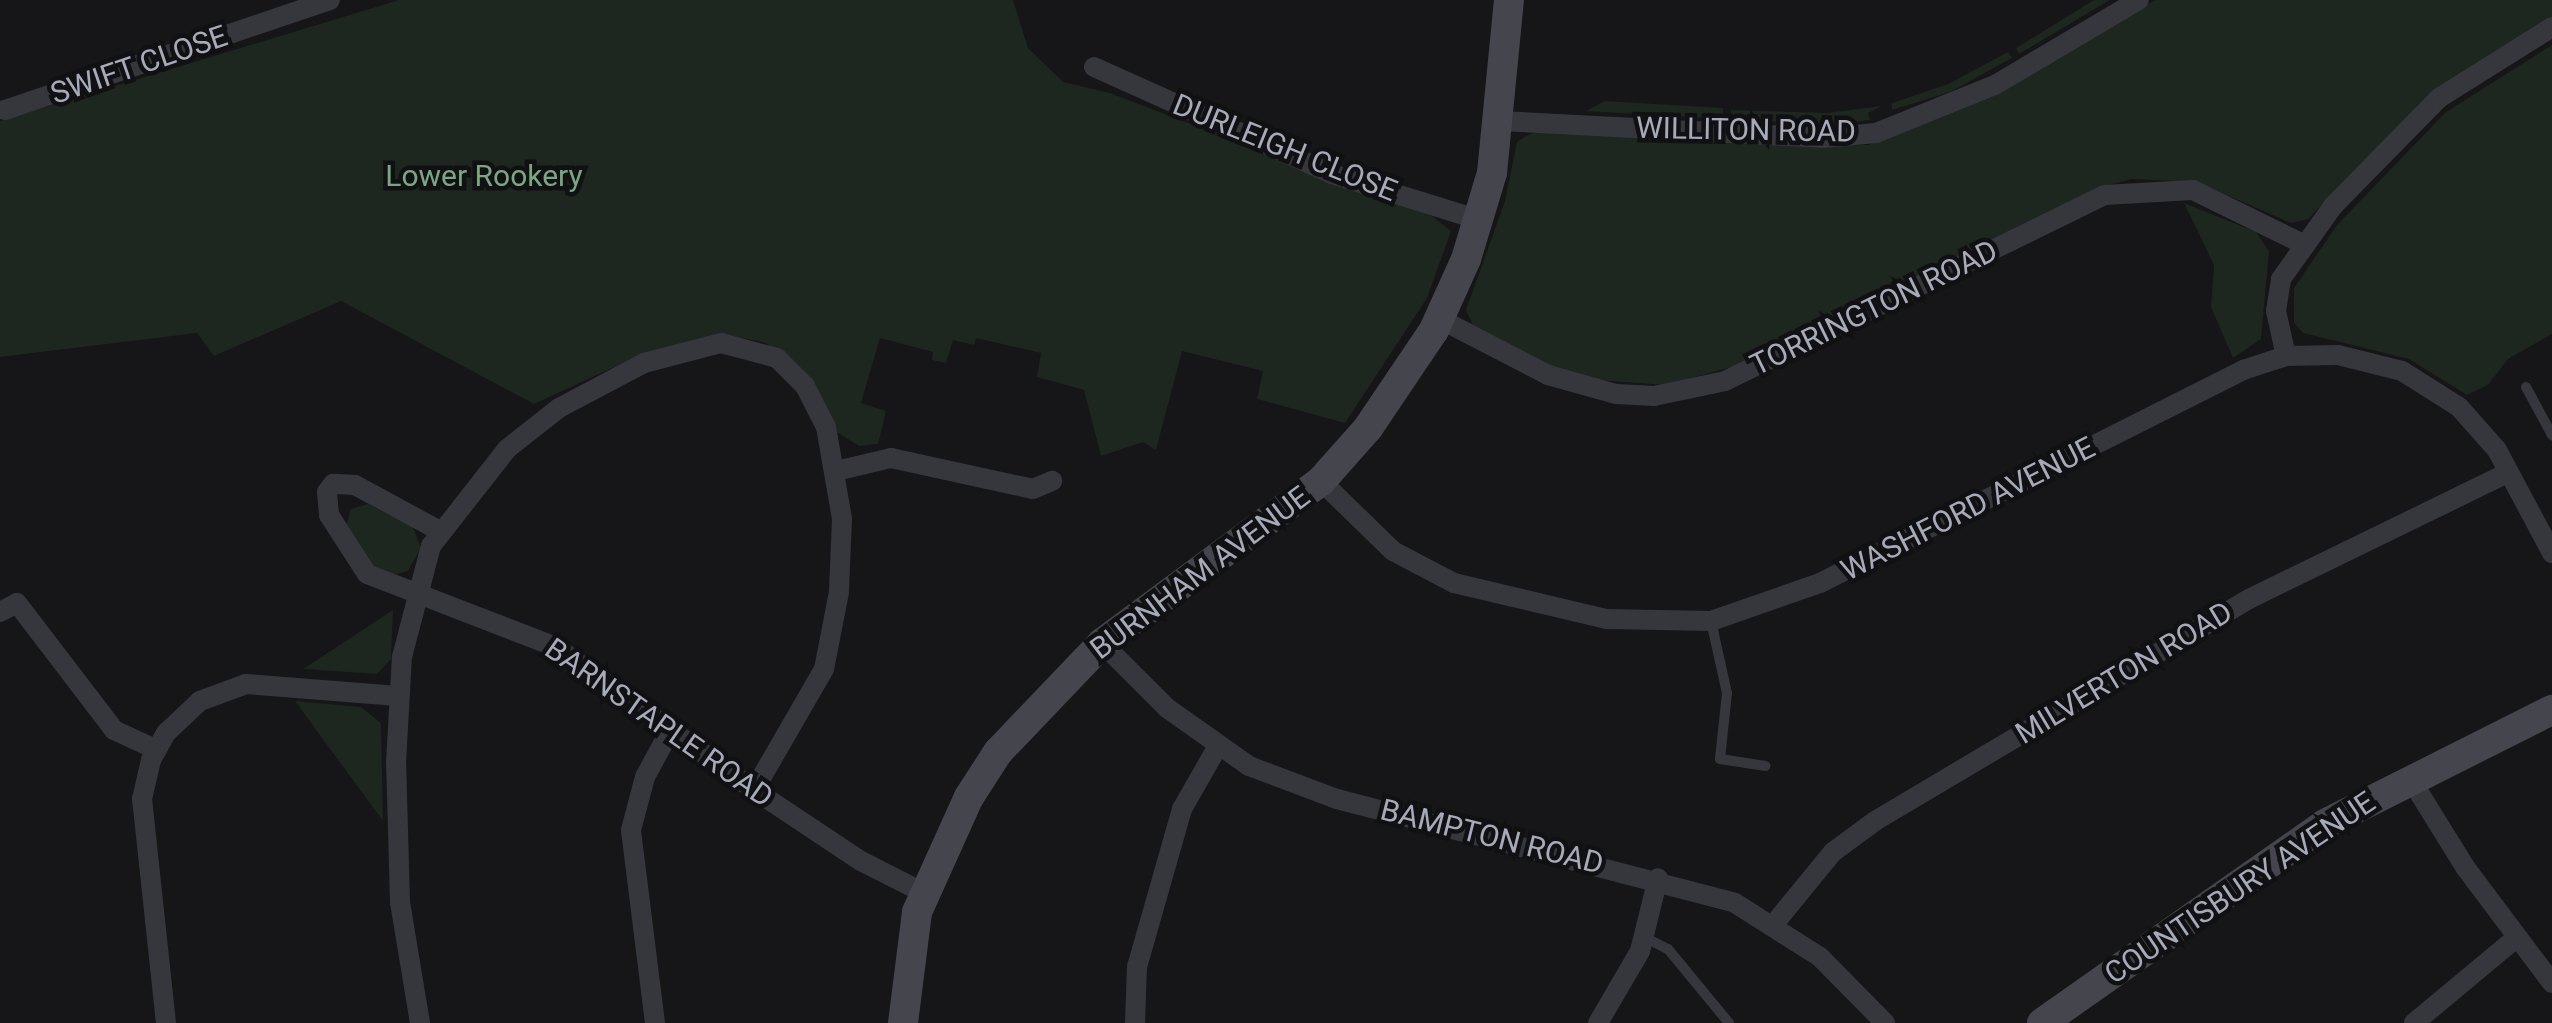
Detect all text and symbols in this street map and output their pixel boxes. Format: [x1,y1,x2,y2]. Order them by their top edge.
street label: SWIFT CLOSE [46,18,232,112]
street label: DURLEIGH CLOSE [1168,87,1402,209]
street label: WILLITON ROAD [1636,110,1856,150]
park label: Lower Rookery [385,158,583,194]
street label: TORRINGTON ROAD [1745,233,2003,383]
street label: WASHFORD AVENUE [1835,429,2101,589]
street label: BURNHAM AVENUE [1083,479,1317,667]
street label: MILVERTON ROAD [2009,594,2239,752]
street label: BARNSTAPLE ROAD [538,631,780,815]
street label: COUNTISBURY AVENUE [2098,784,2382,992]
street label: BAMPTON ROAD [1377,792,1607,882]

